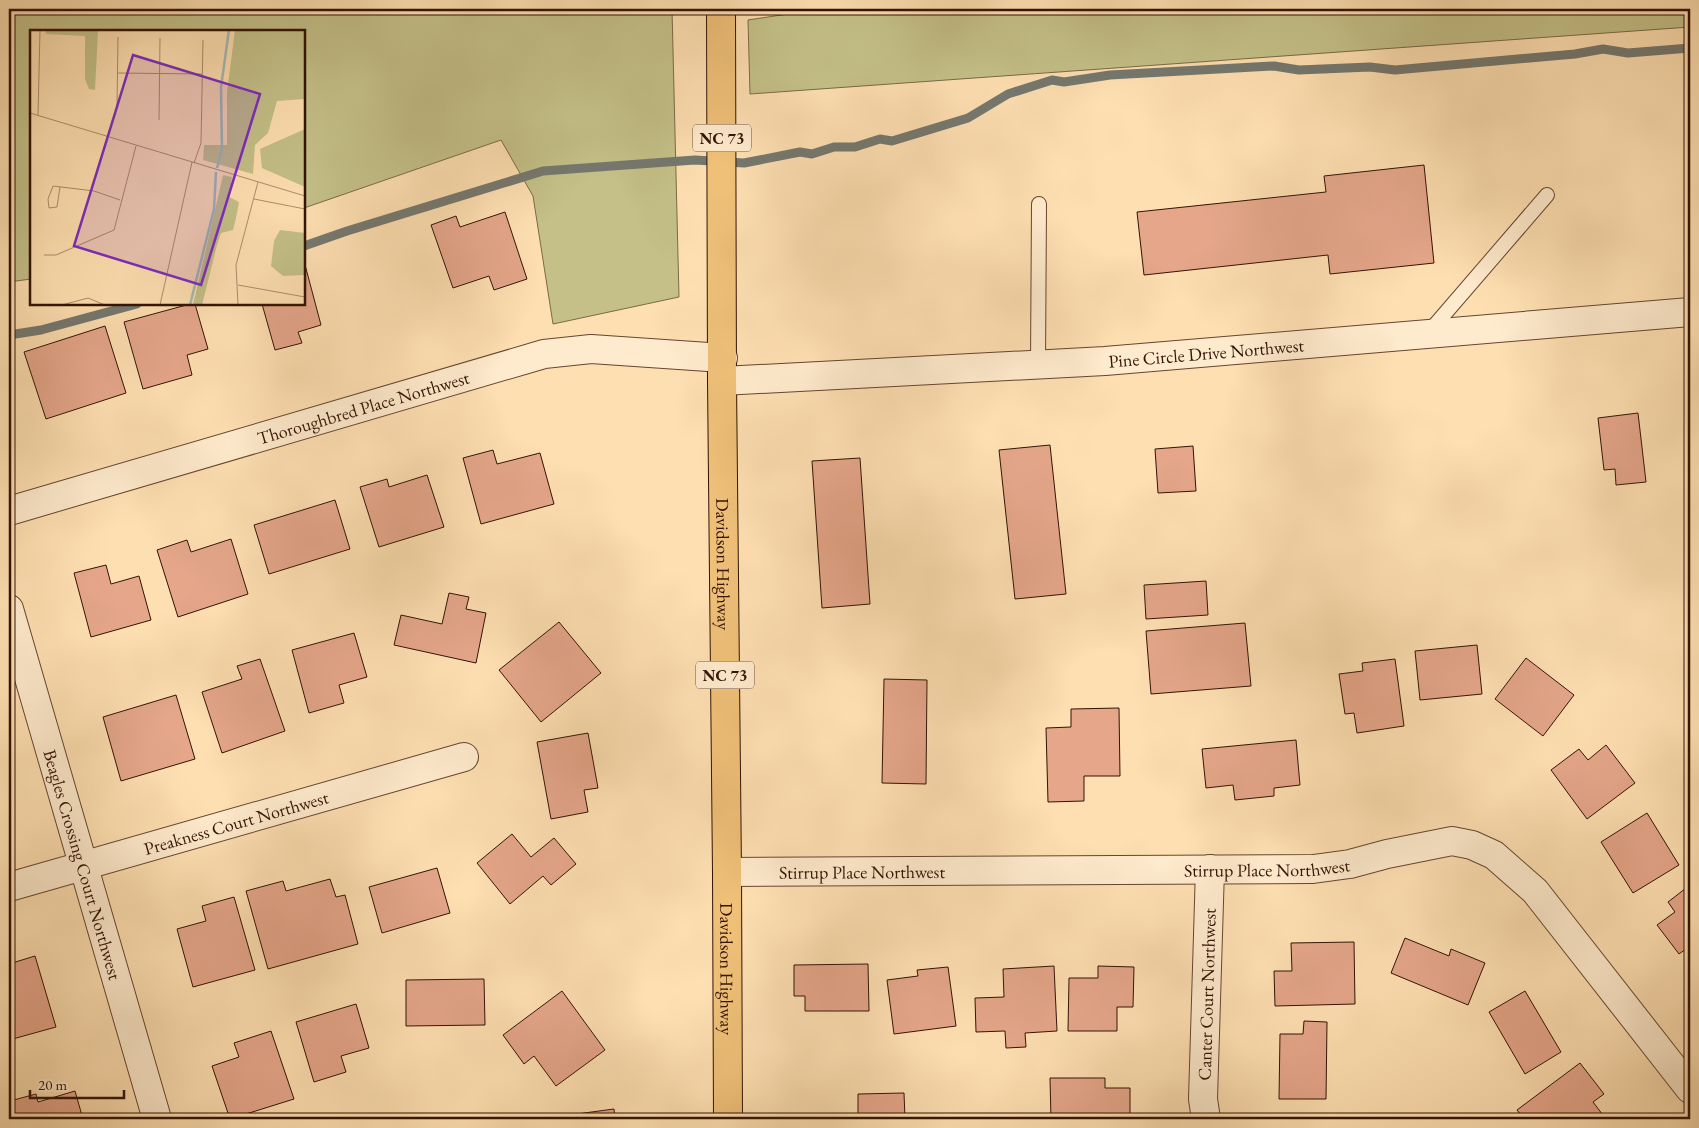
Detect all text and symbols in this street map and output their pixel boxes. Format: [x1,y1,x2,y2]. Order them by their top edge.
inset map [30,30,305,305]
road number: NC 73 [693,125,751,152]
street label: Pine Circle Drive Northwest [1107,333,1305,372]
street label: Thoroughbred Place Northwest [254,365,472,449]
street label: Davidson Highway [712,498,736,630]
road number: NC 73 [696,662,754,688]
street label: Beagles Crossing Court Northwest [39,747,128,983]
street label: Preakness Court Northwest [141,785,331,859]
street label: Stirrup Place Northwest [1184,853,1352,881]
street label: Stirrup Place Northwest [779,859,945,883]
street label: Davidson Highway [716,903,739,1035]
street label: Canter Court Northwest [1192,907,1220,1081]
scale bar [30,1068,124,1100]
text: 20 m [38,1075,67,1094]

